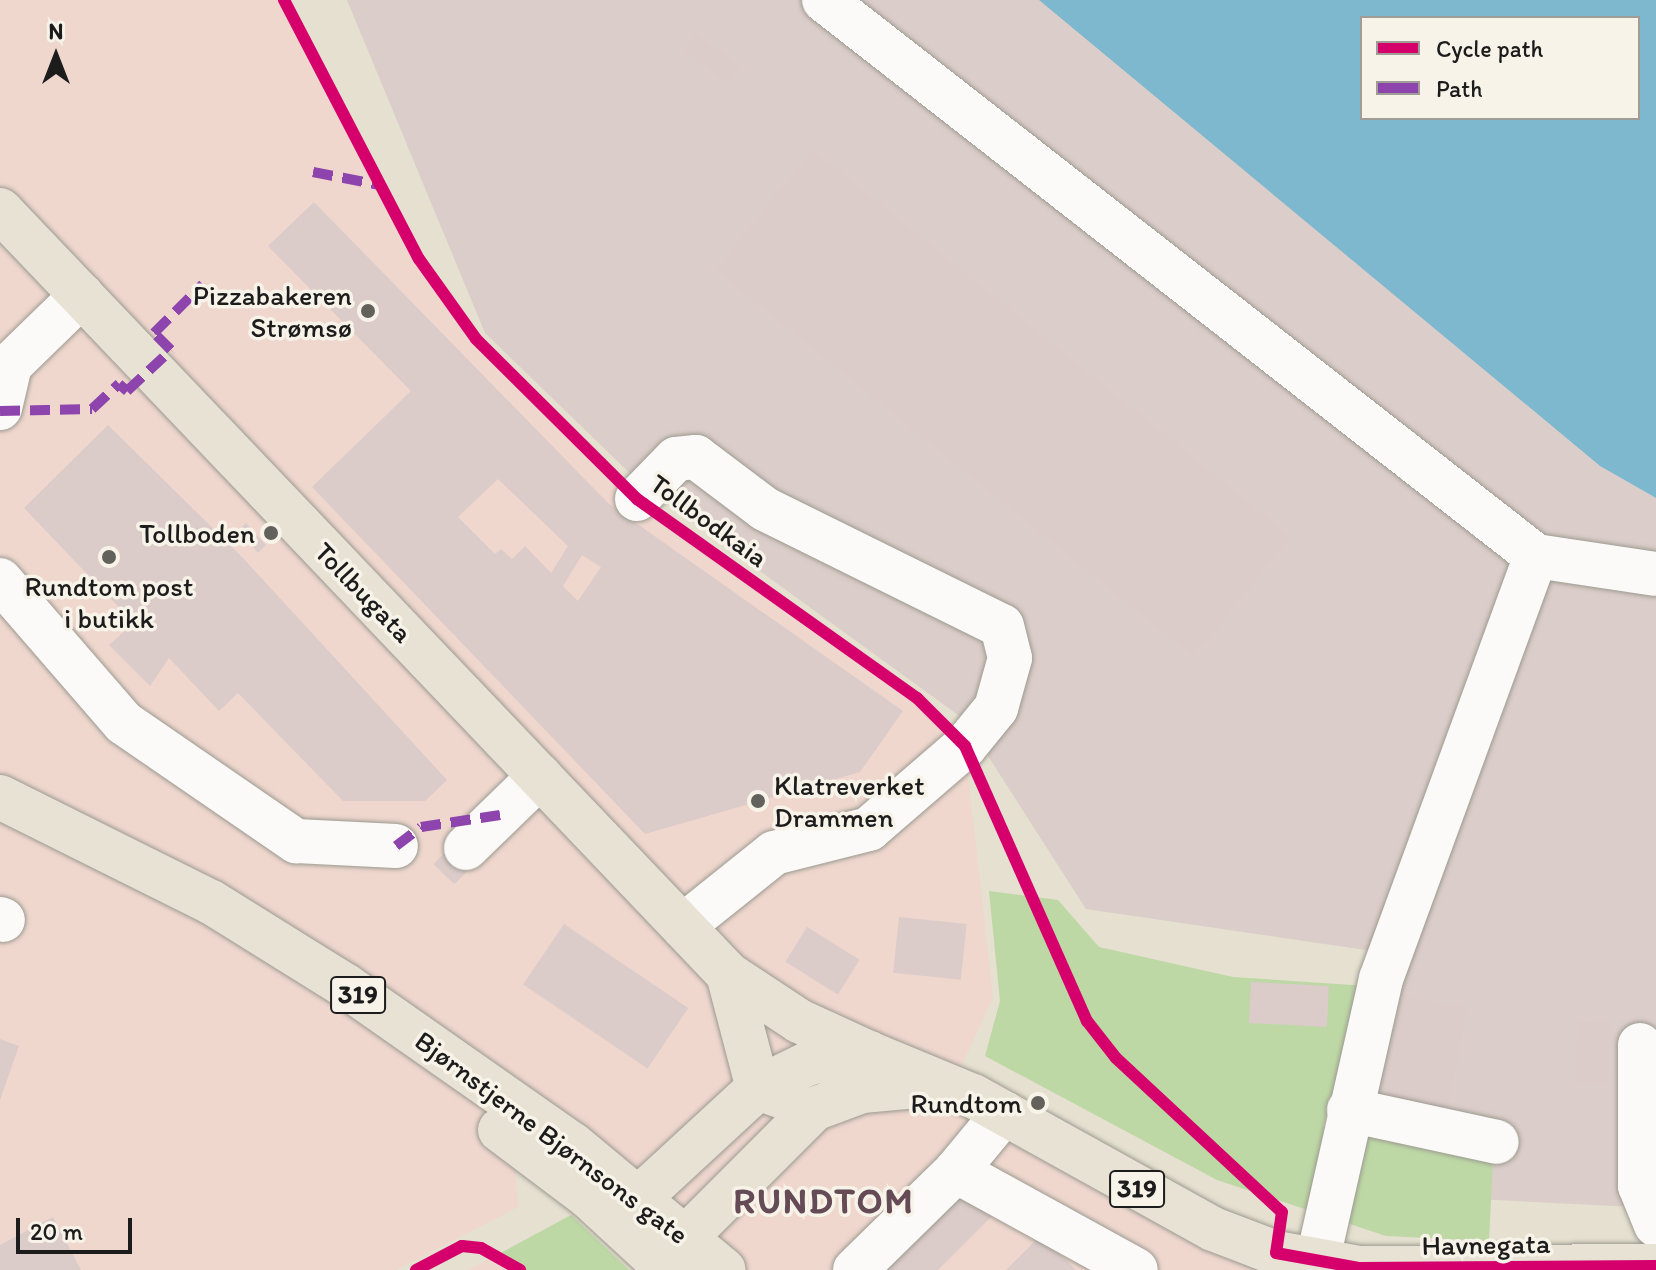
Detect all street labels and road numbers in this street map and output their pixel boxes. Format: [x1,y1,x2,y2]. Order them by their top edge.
street label: Tollbodkaia [644,466,774,574]
street label: Tollbugata [308,535,420,649]
road number: 319 [330,973,386,1017]
street label: Bjørnstjerne Bjørnsons gate [409,1023,695,1251]
road number: 319 [1109,1167,1165,1211]
street label: Havnegata [1421,1226,1551,1262]

